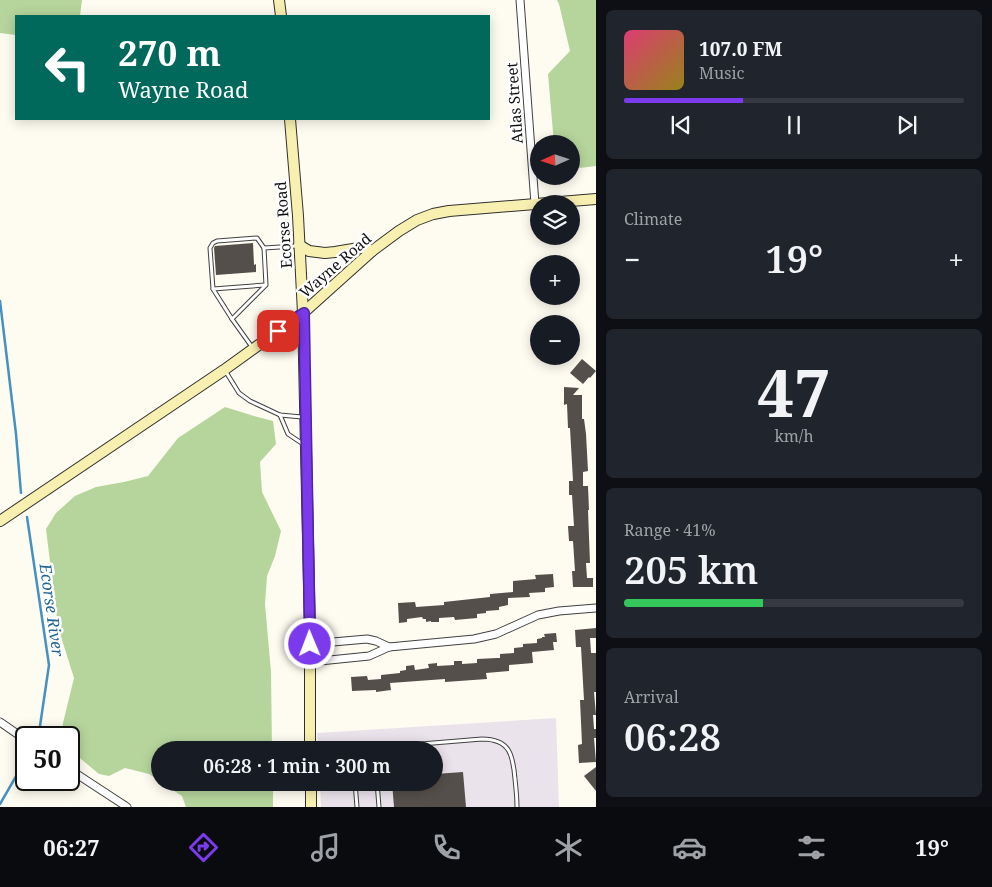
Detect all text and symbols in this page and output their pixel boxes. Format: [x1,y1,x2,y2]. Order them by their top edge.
text: 270 m [118,29,221,76]
icon: left [35,35,100,100]
text: 107.0 FM [699,36,782,62]
street label: Atlas Street [501,62,527,144]
text: Music [699,62,744,84]
text: Wayne Road [118,74,249,104]
icon: previous [667,111,695,139]
icon: pause [780,111,808,139]
icon: next [893,111,921,139]
north arrow [530,135,580,185]
map controls [530,135,580,365]
street label: Ecorse Road [270,181,296,269]
button: layers [530,195,580,245]
text: Climate [624,208,682,230]
street label: Wayne Road [295,228,375,302]
text: 19° [765,232,823,284]
text: − [624,240,640,278]
text: + [948,240,964,278]
button: + [530,255,580,305]
pin [257,310,299,352]
button: − [530,315,580,365]
icon: arrive [264,317,292,345]
text: 47 [757,348,831,436]
text: km/h [774,425,814,447]
text: Range · 41% [624,519,716,541]
text: 205 km [624,543,758,595]
water label: Ecorse River [34,561,69,658]
position arrow [283,617,335,669]
text: Arrival [624,686,679,708]
text: 06:28 [624,710,721,762]
speed limit sign: 50 [15,726,80,791]
text: 06:28 · 1 min · 300 m [203,753,391,779]
icon: directions [186,830,221,865]
icon: music [308,830,343,865]
icon: phone [429,830,464,865]
icon: climate [551,830,586,865]
icon: car [672,830,707,865]
icon: filters [794,830,829,865]
text: 06:27 [43,832,100,862]
text: 19° [915,832,949,862]

